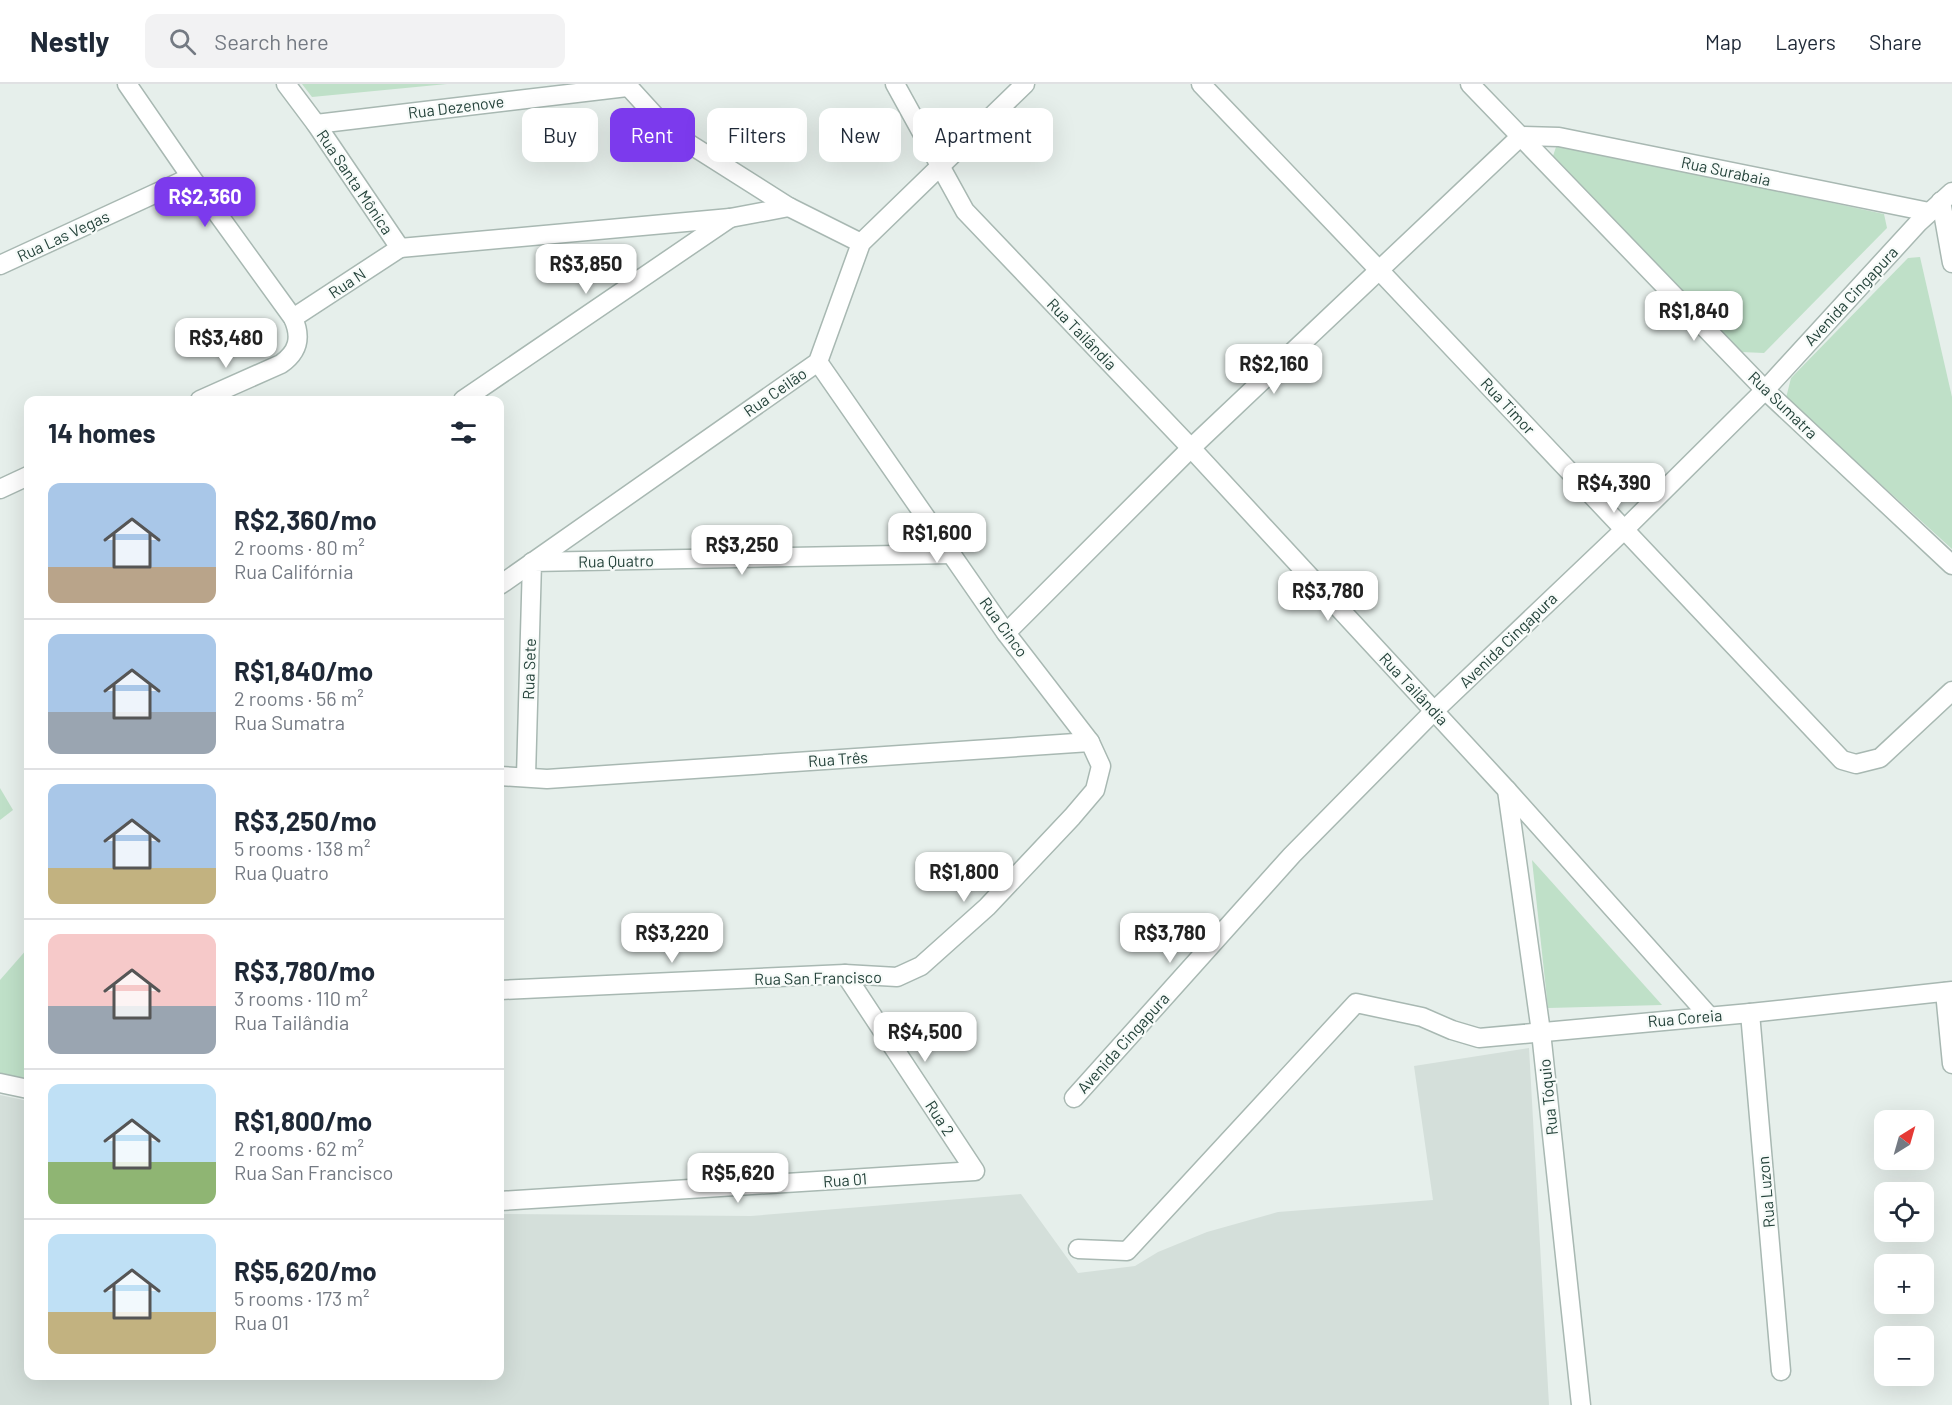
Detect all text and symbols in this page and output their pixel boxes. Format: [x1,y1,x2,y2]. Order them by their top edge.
search box [145,14,565,68]
text: Nestly [30,24,109,58]
icon: search [166,25,199,58]
text: Search here [214,28,329,54]
text: Map [1705,29,1742,54]
text: Layers [1775,29,1836,54]
text: Share [1869,29,1922,54]
street label: Rua Dezenove [407,91,505,122]
chip: Buy [522,108,598,162]
chip: Rent [610,108,695,162]
chip: Filters [707,108,807,162]
chip: New [819,108,901,162]
chip: Apartment [913,108,1053,162]
street label: Rua Santa Mônica [313,126,397,238]
street label: Rua Surabaia [1680,152,1772,189]
pin: R$2,360 [150,177,260,228]
text: R$2,360 [168,184,242,208]
street label: Rua Las Vegas [14,206,112,265]
street label: Avenida Cingapura [1800,242,1901,349]
pin: R$3,850 [531,244,641,295]
text: R$3,850 [550,251,622,275]
street label: Rua N [325,263,369,302]
pin: R$1,840 [1639,291,1749,342]
street label: Rua Tailândia [1043,294,1121,373]
text: R$1,840 [1659,298,1729,322]
pin: R$3,480 [171,318,281,369]
text: R$3,480 [189,325,263,349]
pin: R$2,160 [1219,344,1329,395]
text: R$2,160 [1239,351,1309,375]
street label: Rua Ceilão [740,363,810,420]
street label: Rua Sumatra [1745,367,1822,442]
street label: Rua Timor [1477,373,1539,438]
icon: filters [447,416,480,449]
text: 14 homes [48,417,155,448]
pin: R$4,390 [1559,463,1669,514]
text: R$4,390 [1577,470,1651,494]
text: R$2,360/mo [234,504,377,535]
icon: home [96,507,168,579]
pin: R$1,600 [882,513,992,564]
text: R$1,600 [902,520,972,544]
pin: R$3,250 [687,525,797,576]
text: R$3,250 [705,532,779,556]
text: 2 rooms · 80 m² [234,535,365,559]
street label: Rua Quatro [578,550,654,571]
text: Rua Califórnia [234,559,353,583]
pin: R$3,780 [1273,571,1383,622]
text: R$3,780 [1292,578,1364,602]
street label: Avenida Cingapura [1455,588,1560,691]
street label: Rua Cinco [976,593,1032,660]
street label: Rua Sete [518,638,539,700]
street label: Rua Tailândia [1376,648,1453,729]
text: R$1,840/mo [234,655,373,686]
icon: home [96,658,168,730]
text: 2 rooms · 56 m² [234,686,364,710]
text: Rua Sumatra [234,710,345,734]
street label: Rua Três [807,747,868,770]
text: R$3,250/mo [234,805,377,836]
icon: home [96,808,168,880]
text: 5 rooms · 138 m² [234,836,370,860]
pin: R$1,800 [909,852,1019,903]
text: R$1,800 [929,859,999,883]
text: Rua Quatro [234,860,329,884]
pin: R$3,220 [617,913,727,964]
pin: R$3,780 [1115,913,1225,964]
text: R$3,220 [635,920,709,944]
text: R$3,780 [1134,920,1206,944]
text: R$3,780/mo [234,955,375,986]
icon: home [96,958,168,1030]
street label: Rua San Francisco [754,967,882,988]
text: 3 rooms · 110 m² [234,986,368,1010]
street label: Avenida Cingapura [1073,989,1173,1097]
street label: Rua Coreia [1647,1005,1723,1030]
text: Rua Tailândia [234,1010,349,1034]
pin: R$4,500 [870,1012,980,1063]
text: R$4,500 [888,1019,962,1043]
street label: Rua Tóquio [1534,1058,1561,1136]
street label: Rua 2 [922,1096,959,1139]
text: R$1,800/mo [234,1105,372,1136]
icon: home [96,1108,168,1180]
north arrow [1874,1110,1934,1170]
map controls [1874,1110,1934,1386]
text: 2 rooms · 62 m² [234,1136,364,1160]
pin: R$5,620 [683,1153,793,1204]
street label: Rua Luzon [1753,1155,1778,1229]
text: Rua San Francisco [234,1160,393,1184]
text: R$5,620 [701,1160,775,1184]
street label: Rua 01 [822,1168,868,1191]
button: locate [1874,1182,1934,1242]
button: + [1874,1254,1934,1314]
text: R$5,620/mo [234,1255,377,1286]
icon: home [96,1258,168,1330]
text: 5 rooms · 173 m² [234,1286,369,1310]
text: Rua 01 [234,1310,289,1334]
button: − [1874,1326,1934,1386]

